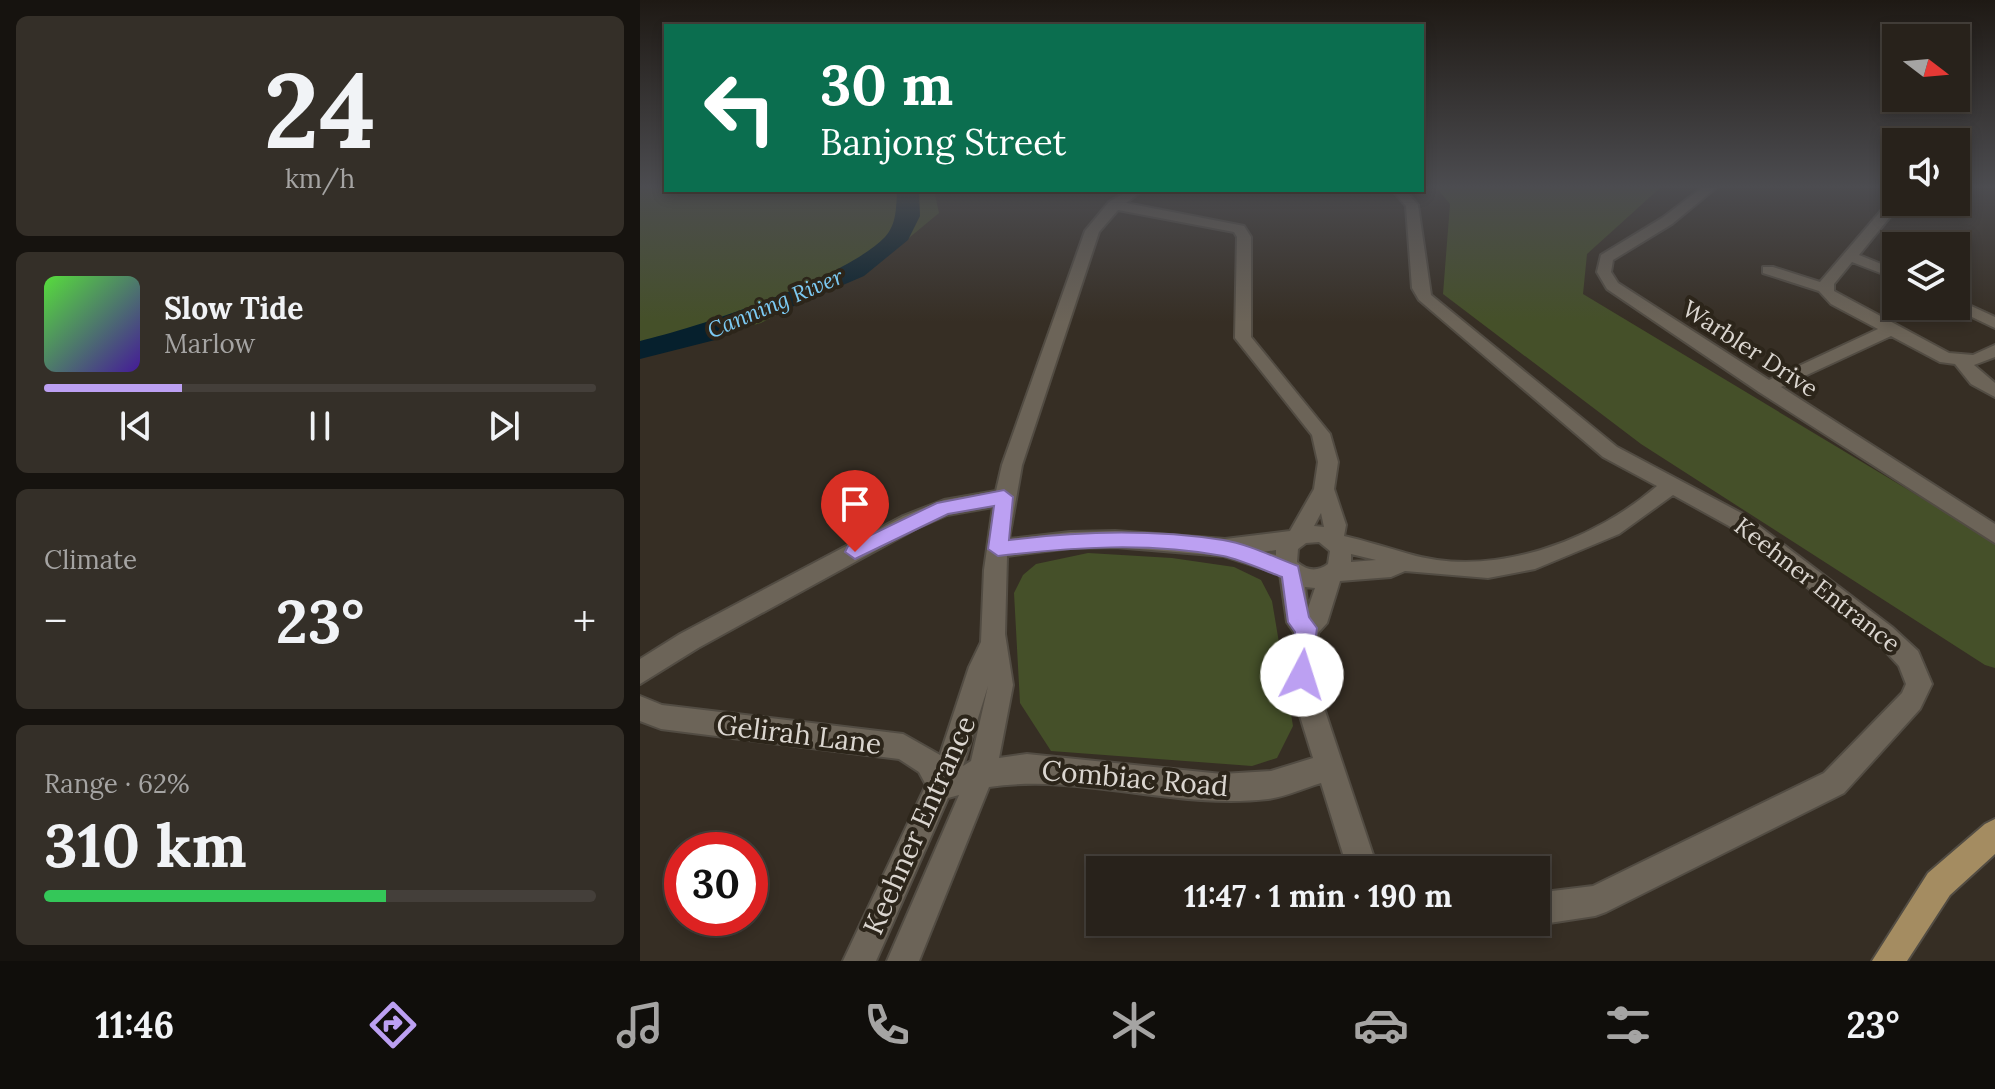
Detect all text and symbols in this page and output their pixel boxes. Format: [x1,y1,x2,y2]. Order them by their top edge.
north arrow [1882,24,1970,112]
map controls [1882,24,1970,320]
text: 24 [264,43,376,176]
text: 30 m [820,49,953,120]
icon: left [688,56,792,160]
text: Banjong Street [820,119,1066,165]
button: sound [1882,128,1970,216]
text: km/h [285,162,355,195]
button: layers [1882,232,1970,320]
water label: Canning River [703,261,848,344]
text: Slow Tide [164,289,303,327]
street label: Warbler Drive [1676,293,1824,404]
text: Marlow [164,327,255,360]
icon: previous [114,404,158,448]
icon: pause [298,404,342,448]
icon: next [482,404,526,448]
pin [821,470,889,552]
icon: arrive [833,482,877,526]
street label: Keehner Entrance [1728,510,1906,659]
text: Climate [44,543,137,576]
text: 23° [276,583,364,659]
text: − [44,593,67,649]
text: + [573,593,596,649]
position arrow [1260,633,1344,717]
street label: Gelirah Lane [714,706,884,762]
street label: Keehner Entrance [855,710,983,940]
street label: Combiac Road [1040,752,1230,804]
text: Range · 62% [44,767,190,800]
text: 310 km [44,807,247,883]
speed limit sign: 30 [664,832,768,936]
text: 11:47 · 1 min · 190 m [1184,877,1452,915]
icon: directions [365,997,421,1053]
icon: music [612,997,668,1053]
icon: phone [859,997,915,1053]
icon: climate [1106,997,1162,1053]
icon: car [1353,997,1409,1053]
icon: filters [1600,997,1656,1053]
text: 11:46 [95,1002,174,1048]
text: 23° [1846,1002,1900,1048]

